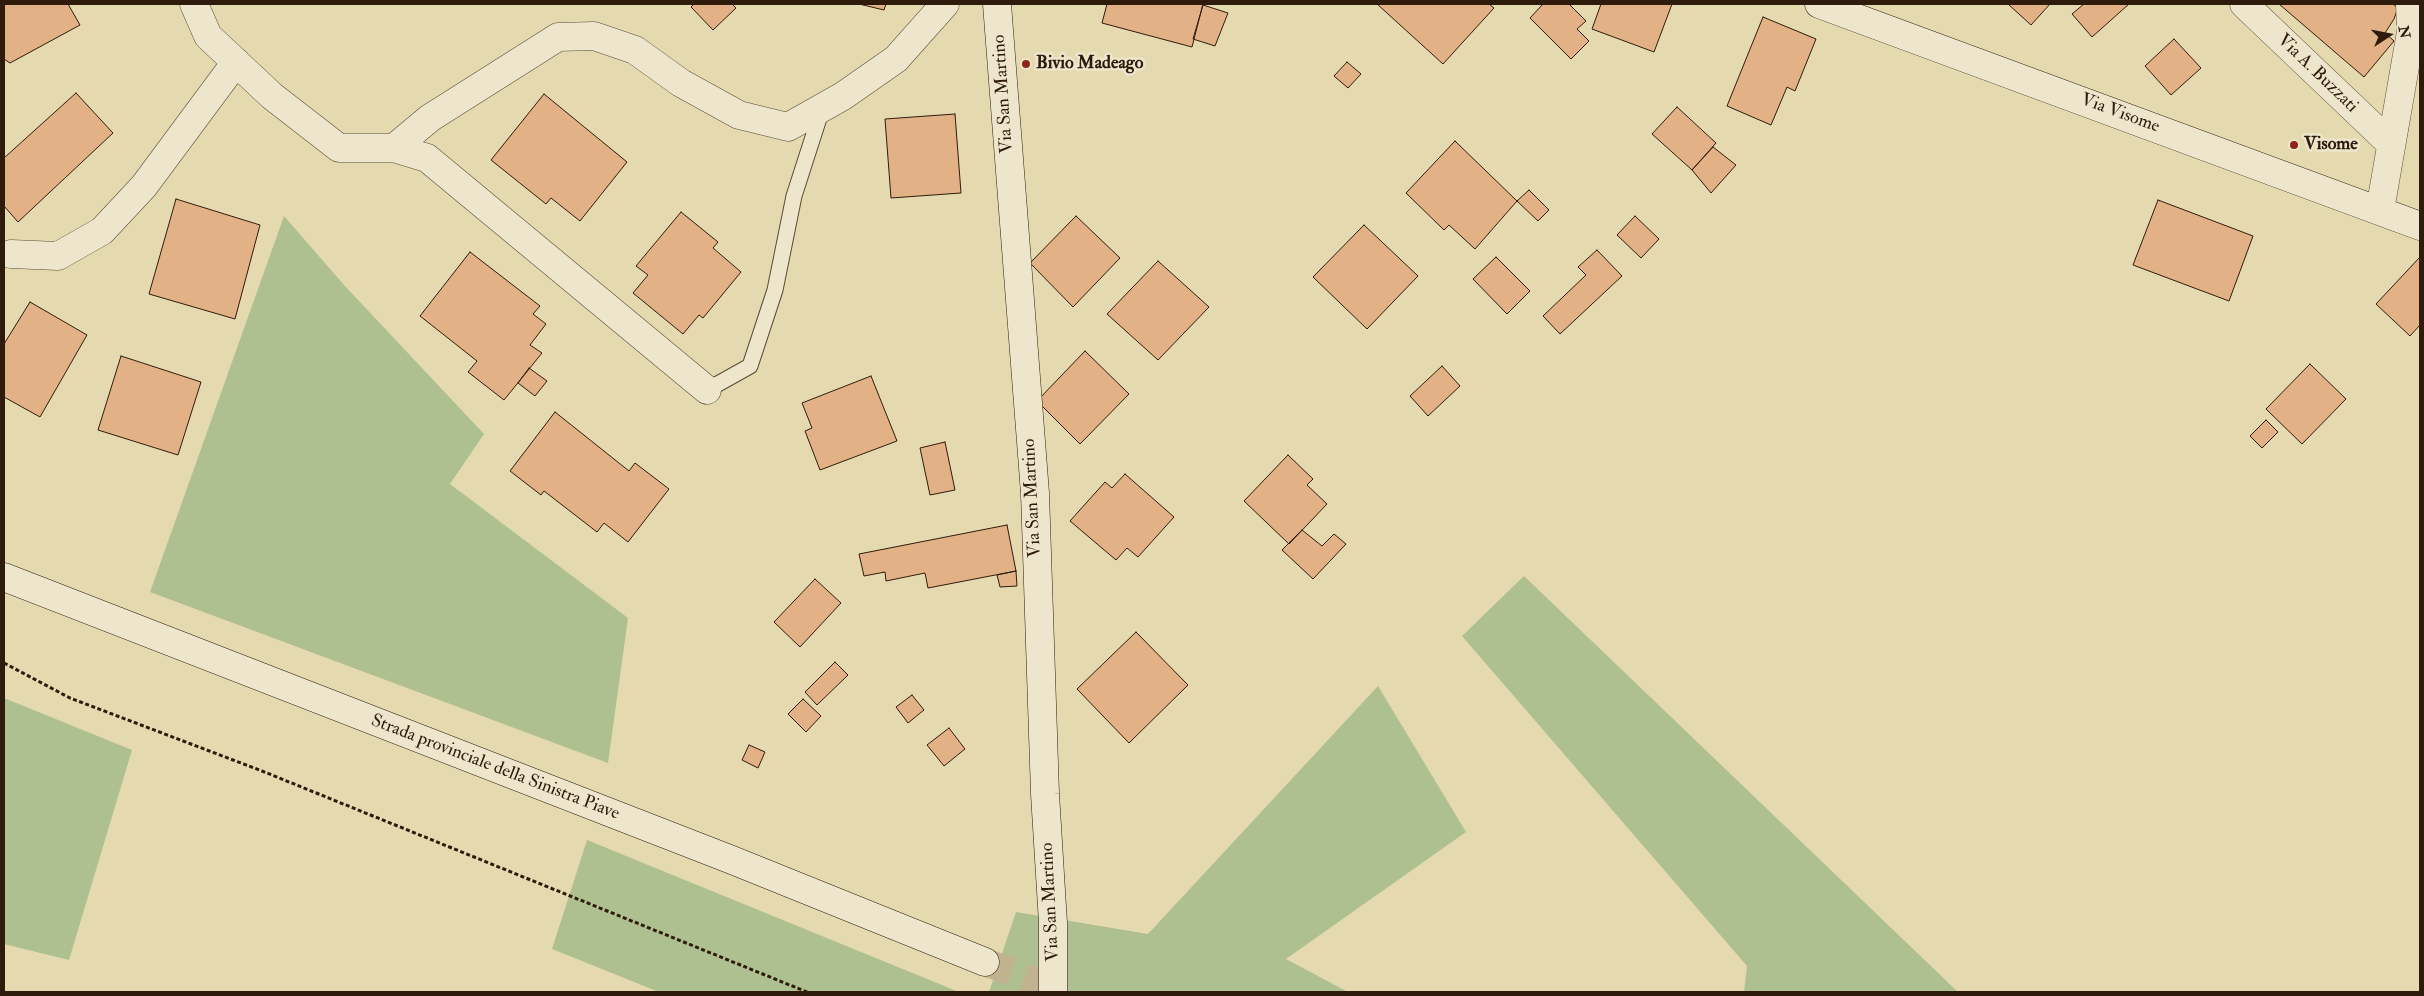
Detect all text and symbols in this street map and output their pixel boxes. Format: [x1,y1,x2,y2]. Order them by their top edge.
north arrow [2364,10,2414,60]
text: N [2395,24,2414,40]
street label: Via A. Buzzati [2272,30,2362,118]
street label: Via San Martino [989,34,1019,154]
place label: Bivio Madeago [1036,53,1143,75]
marker: Bivio Madeago [1020,58,1032,70]
street label: Via Visome [2078,90,2162,138]
place label: Visome [2304,134,2358,156]
marker: Visome [2288,139,2300,151]
street label: Via San Martino [1019,438,1047,558]
street label: Strada provinciale della Sinistra Piave [368,711,622,825]
street label: Via San Martino [1037,842,1065,962]

